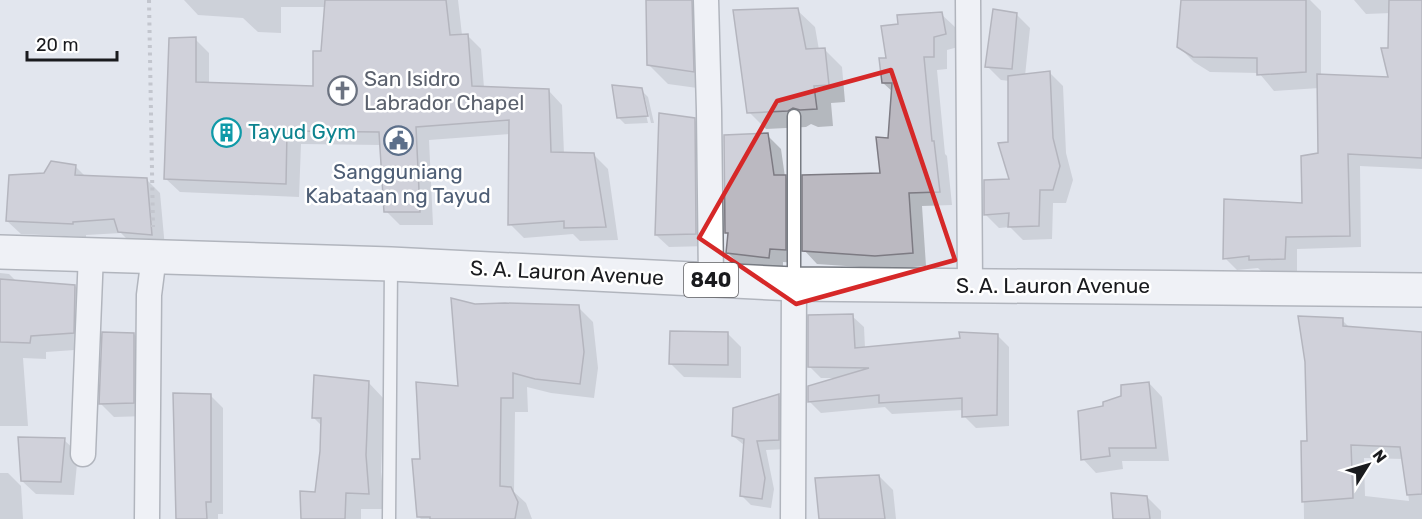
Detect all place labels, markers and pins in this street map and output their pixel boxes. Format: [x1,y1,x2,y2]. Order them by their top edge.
place label: San Isidro Labrador Chapel [364,66,524,115]
church icon: San Isidro Labrador Chapel [327,75,359,107]
building icon: Tayud Gym [211,116,243,148]
place label: Tayud Gym [248,119,356,144]
public building icon: Sangguniang Kabataan ng Tayud [382,125,414,157]
place label: Sangguniang Kabataan ng Tayud [305,159,491,208]

